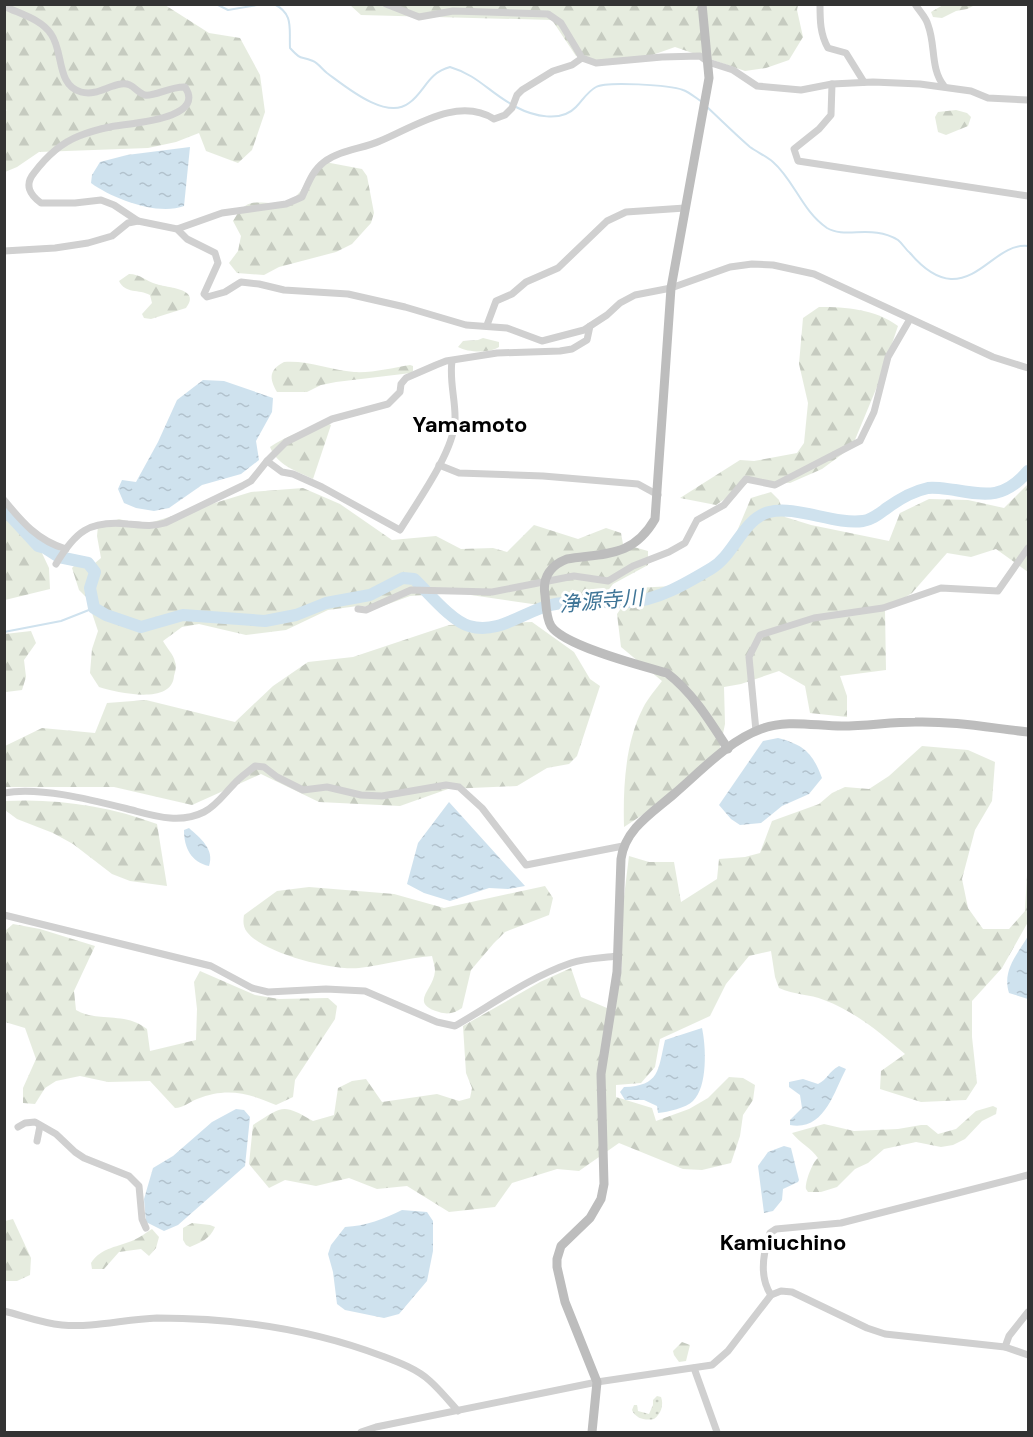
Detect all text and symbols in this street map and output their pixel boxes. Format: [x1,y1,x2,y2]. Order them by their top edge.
district label: Yamamoto [413,410,527,439]
water label: 浄源寺川 [558,583,646,619]
district label: Kamiuchino [720,1228,846,1257]

